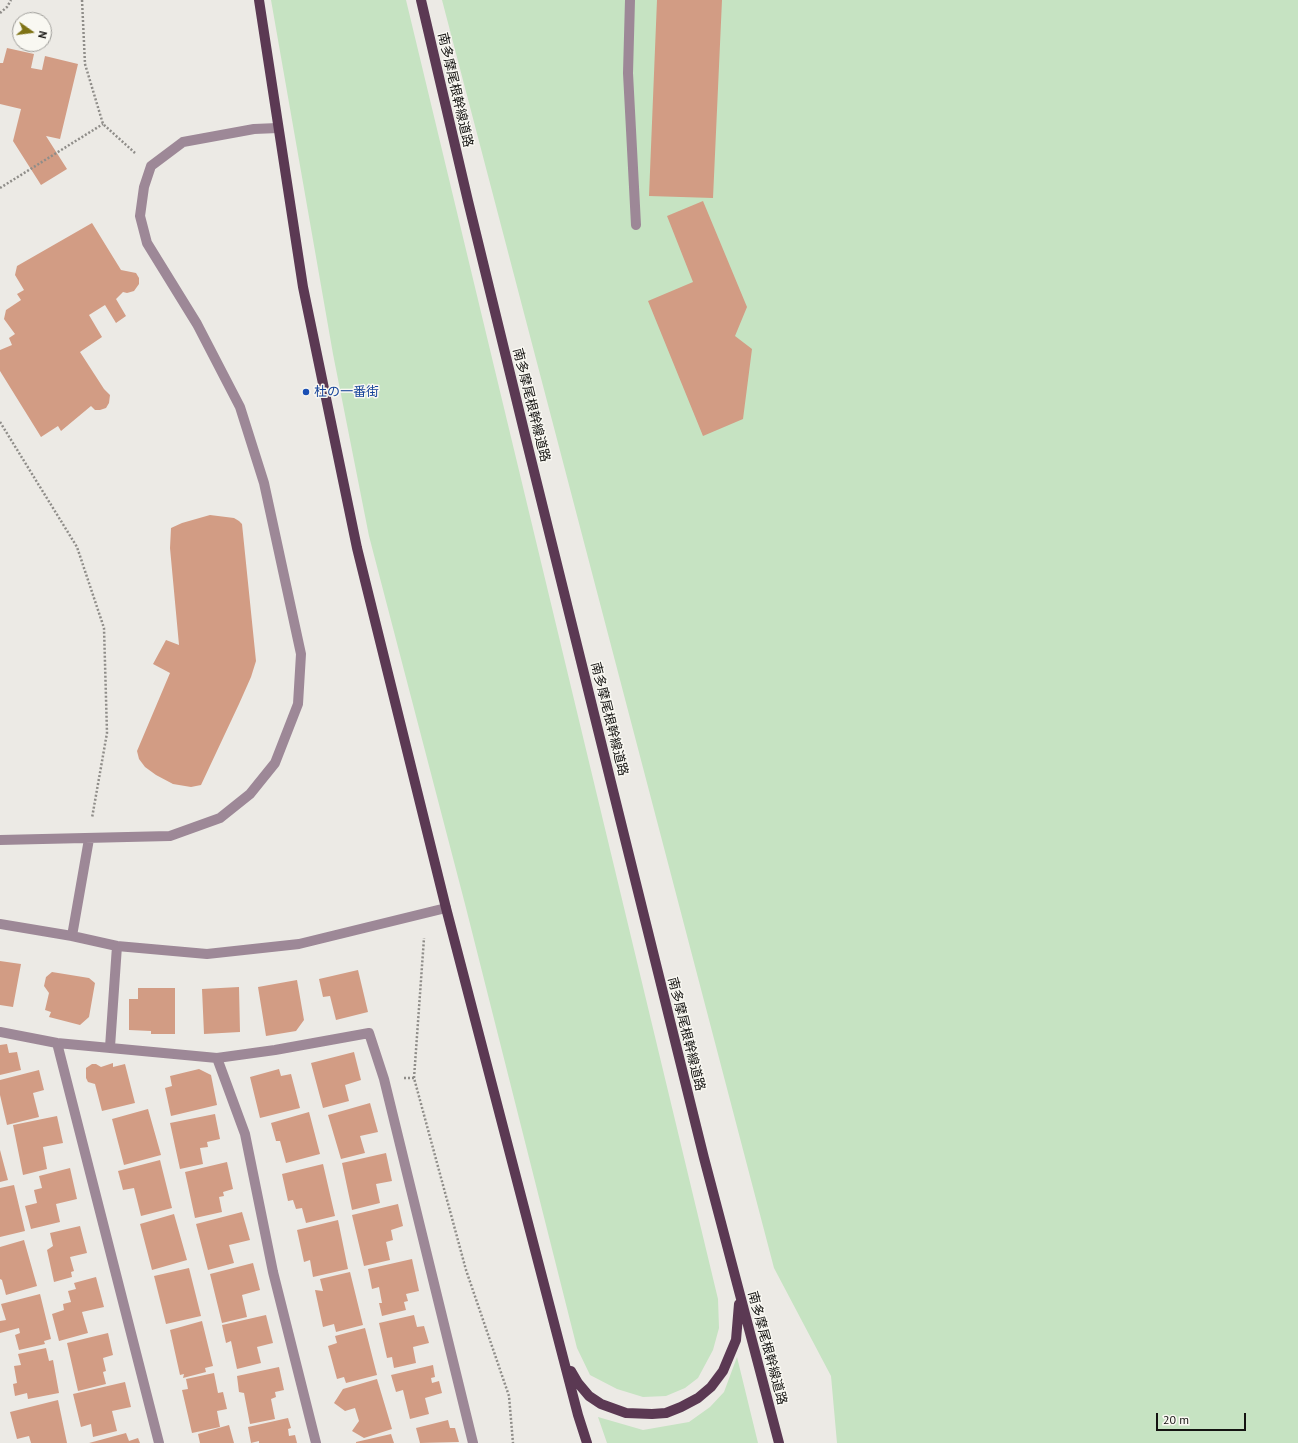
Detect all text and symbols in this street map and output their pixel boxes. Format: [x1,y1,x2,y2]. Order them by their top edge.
north arrow [12,12,52,52]
text: N [35,29,50,40]
street label: 南多摩尾根幹線道路 [434,31,476,149]
street label: 南多摩尾根幹線道路 [509,346,553,464]
place label: 杜の一番街 [314,384,379,400]
marker: 杜の一番街 [301,387,311,397]
street label: 南多摩尾根幹線道路 [587,660,631,778]
street label: 南多摩尾根幹線道路 [664,975,708,1093]
street label: 南多摩尾根幹線道路 [744,1289,790,1407]
scale bar [1158,1405,1248,1431]
text: 20 m [1163,1412,1189,1427]

